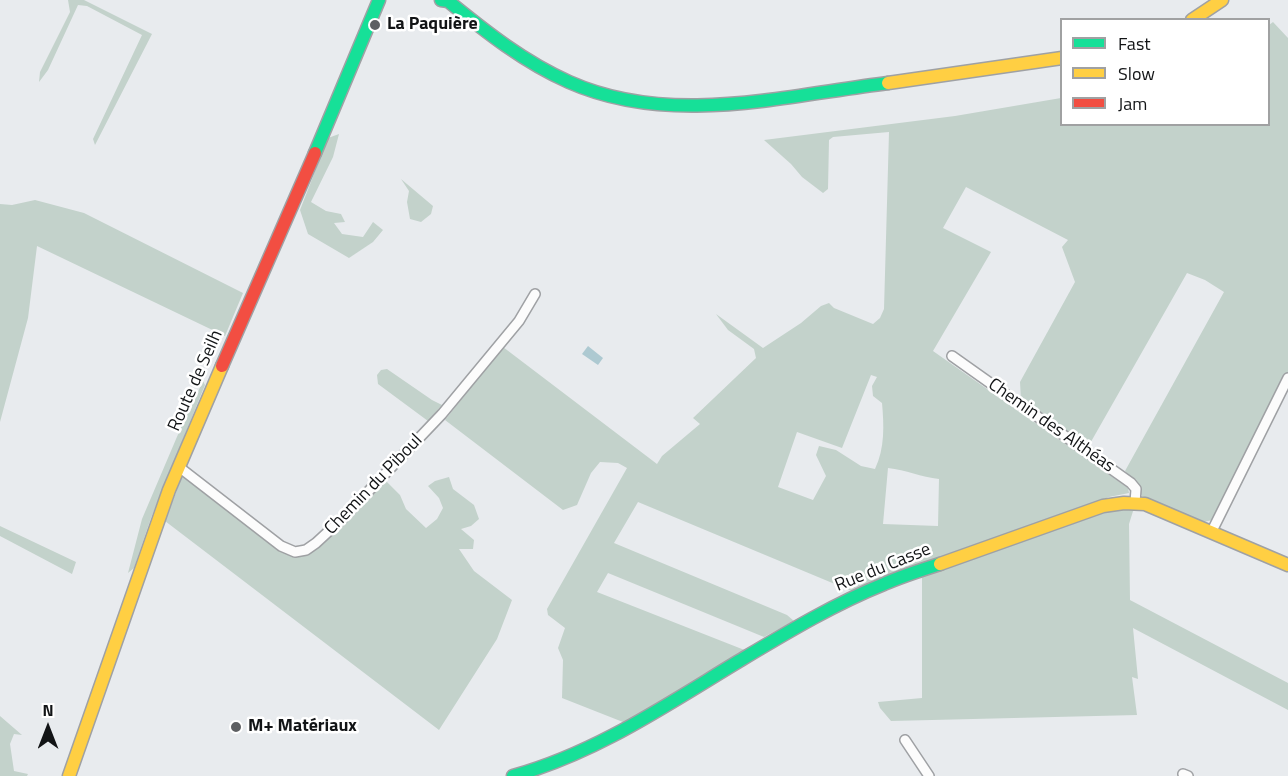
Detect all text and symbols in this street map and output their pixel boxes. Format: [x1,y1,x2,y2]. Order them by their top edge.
place label: La Paquière [387,14,478,36]
marker: La Paquière [368,18,382,32]
legend [1060,18,1270,126]
text: Fast [1118,30,1151,57]
text: Slow [1118,60,1155,87]
text: Jam [1118,90,1147,117]
street label: Route de Seilh [164,327,228,435]
street label: Chemin des Althéas [984,374,1118,478]
street label: Chemin du Piboul [321,430,427,540]
street label: Rue du Casse [832,539,934,597]
north arrow [18,698,78,758]
text: N [42,698,54,722]
place label: M+ Matériaux [248,716,357,738]
marker: M+ Matériaux [229,720,243,734]

